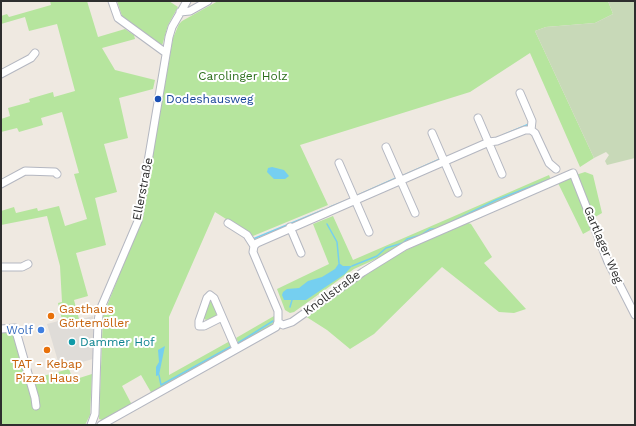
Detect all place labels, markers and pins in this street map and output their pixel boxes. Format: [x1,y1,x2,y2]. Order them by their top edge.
place label: Dodeshausweg [166,92,253,106]
marker: Dodeshausweg [153,94,163,104]
place label: Gasthaus Görtemöller [59,302,129,330]
marker: Gasthaus Görtemöller [46,311,56,321]
place label: Wolf [6,323,33,337]
marker: Wolf [36,325,46,335]
place label: Dammer Hof [80,335,155,349]
marker: Dammer Hof [67,337,77,347]
marker: TAT - Kebap Pizza Haus [42,345,52,355]
place label: TAT - Kebap Pizza Haus [12,357,82,385]

